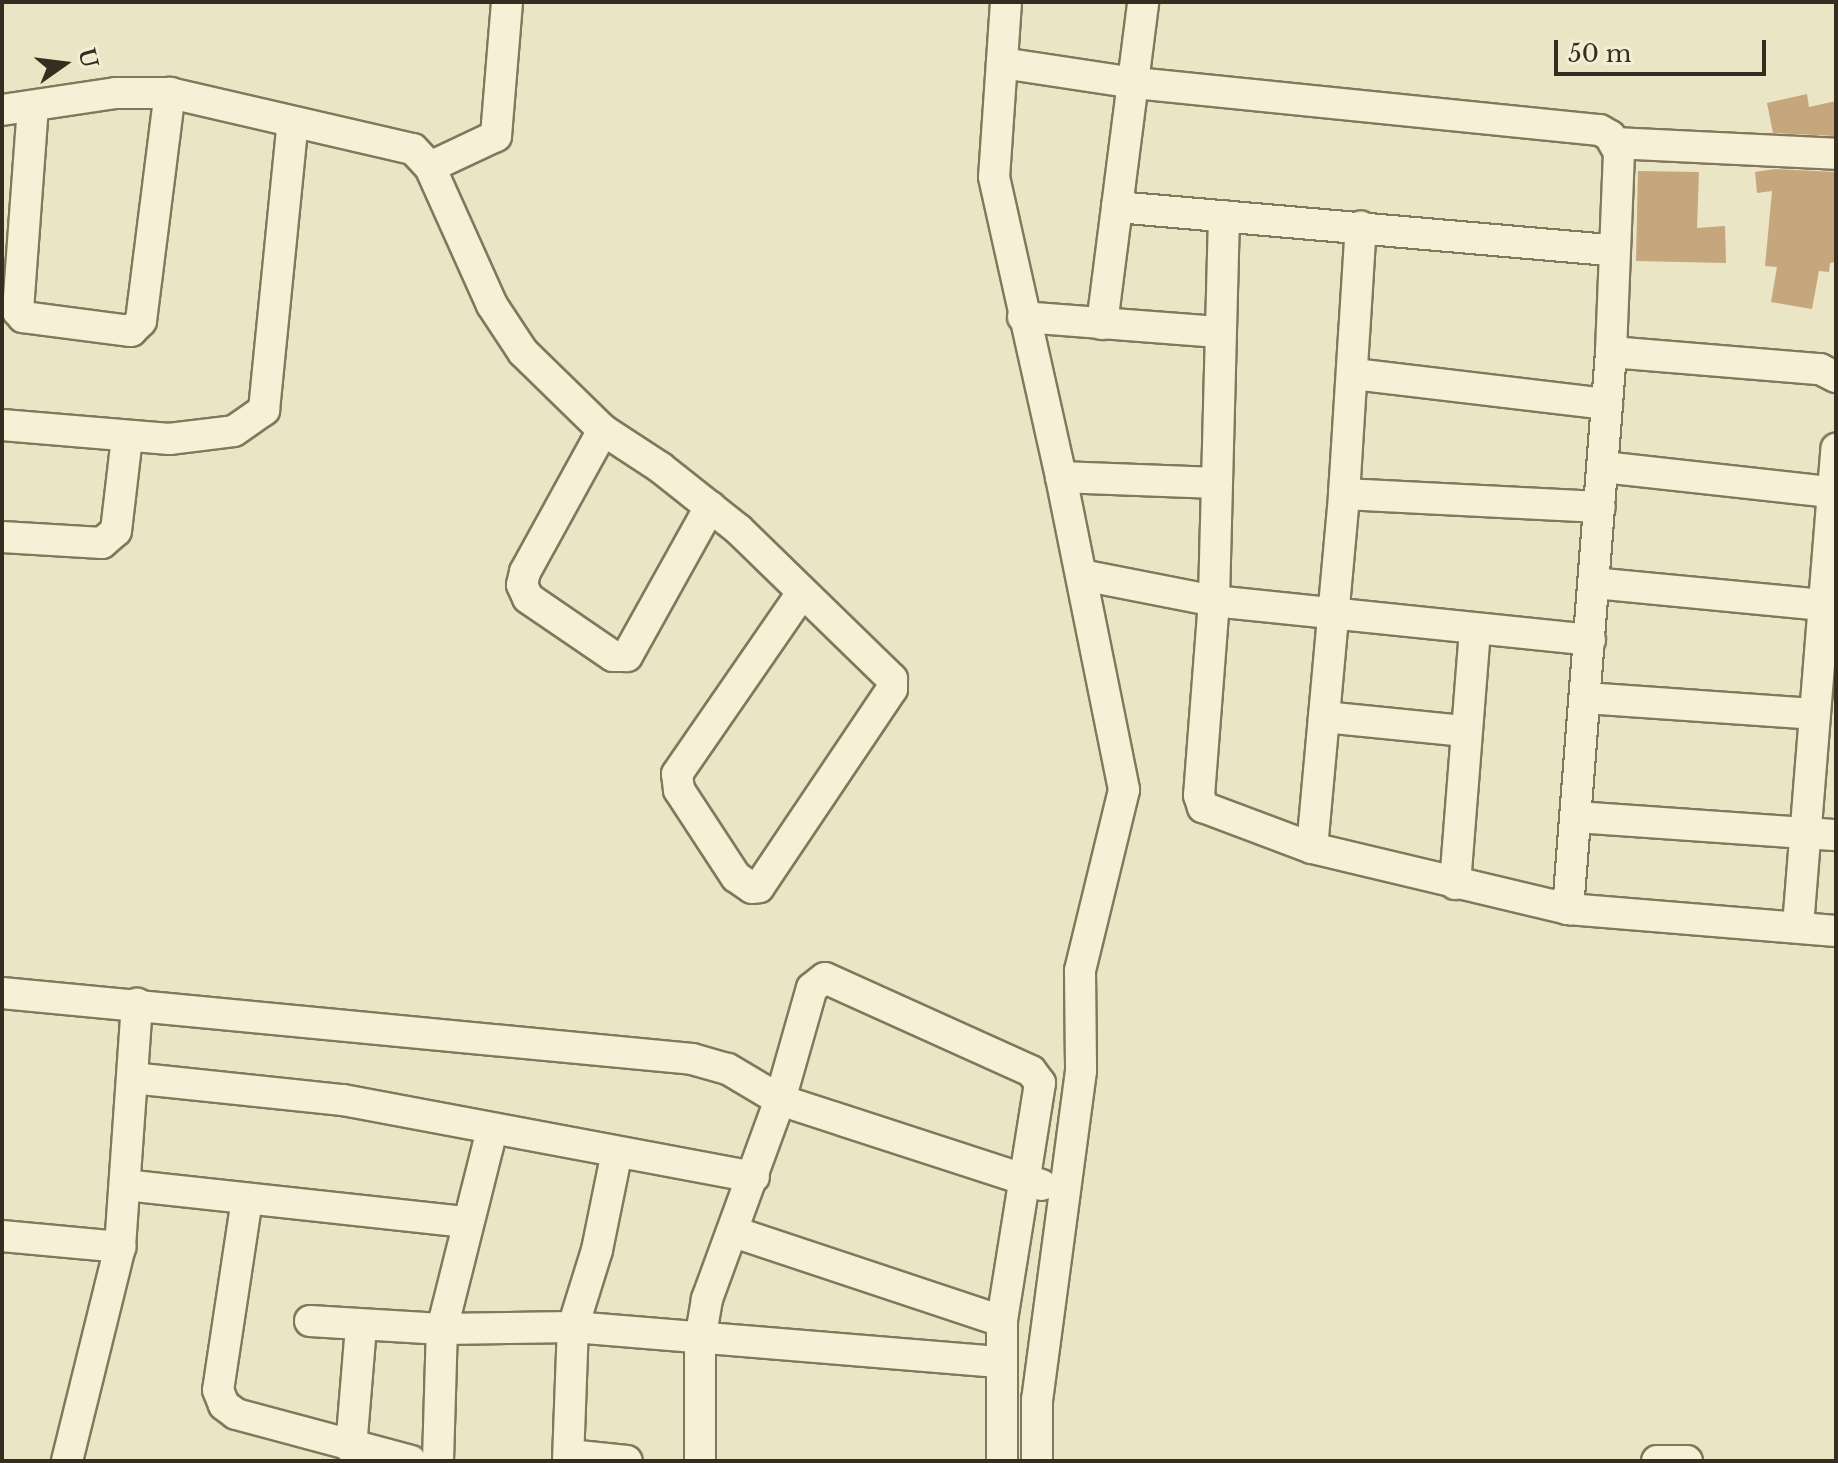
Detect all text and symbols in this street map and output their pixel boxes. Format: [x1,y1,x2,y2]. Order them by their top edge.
north arrow [24,24,104,104]
scale bar [1558,24,1770,74]
text: 50 m [1568,39,1631,68]
text: U [72,45,103,71]

